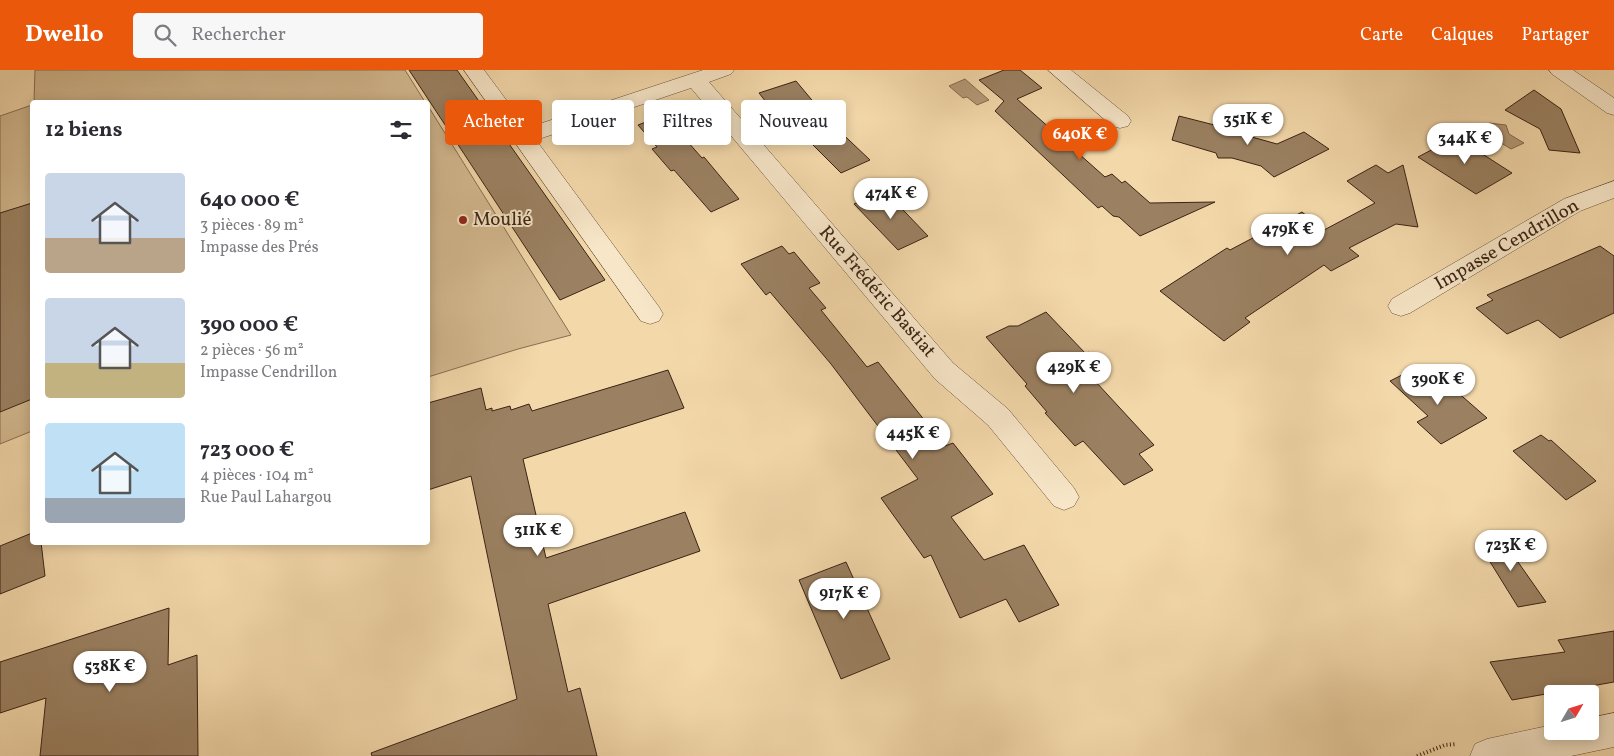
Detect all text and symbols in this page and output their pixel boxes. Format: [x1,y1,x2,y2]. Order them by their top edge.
search box [133,13,483,58]
text: Dwello [25,18,103,52]
icon: search [151,21,179,49]
text: Rechercher [191,22,286,48]
text: Carte [1360,23,1403,48]
text: Calques [1431,23,1493,48]
text: Partager [1521,23,1589,48]
chip: Acheter [445,100,542,145]
chip: Louer [552,100,634,145]
chip: Filtres [644,100,731,145]
chip: Nouveau [741,100,846,145]
pin: 351K € [1207,104,1289,146]
text: 351K € [1224,109,1272,131]
text: 12 biens [45,116,122,145]
icon: filters [387,116,415,144]
pin: 640K € [1039,118,1121,161]
pin: 344K € [1424,122,1506,165]
text: 640K € [1053,124,1107,146]
text: 344K € [1438,128,1492,150]
pin: 474K € [850,178,932,220]
text: 474K € [865,183,917,205]
text: 640 000 € [200,186,300,215]
icon: home [85,193,145,253]
street label: Impasse Cendrillon [1430,193,1584,297]
place label: Moulié [473,207,532,233]
marker: Moulié [457,214,469,226]
pin: 479K € [1247,214,1329,256]
text: 3 pièces · 89 m² [200,215,304,237]
text: 479K € [1262,219,1314,241]
street label: Rue Frédéric Bastiat [812,220,942,364]
text: Impasse des Prés [200,237,319,259]
text: 390 000 € [200,311,298,340]
icon: home [85,318,145,378]
text: 2 pièces · 56 m² [200,340,304,362]
pin: 429K € [1033,352,1115,394]
text: 429K € [1047,357,1101,379]
text: Impasse Cendrillon [200,362,337,384]
pin: 390K € [1397,364,1479,406]
text: 390K € [1411,369,1465,391]
pin: 445K € [872,418,954,460]
text: 445K € [886,423,940,445]
text: 723 000 € [200,436,294,465]
icon: home [85,443,145,503]
text: 4 pièces · 104 m² [200,465,314,487]
text: Rue Paul Lahargou [200,487,332,509]
pin: 311K € [497,514,579,557]
text: 311K € [514,520,562,542]
pin: 723K € [1470,530,1552,572]
text: 723K € [1486,535,1536,557]
pin: 917K € [803,578,885,620]
text: 917K € [819,583,869,605]
pin: 538K € [69,650,151,693]
text: 538K € [84,656,136,678]
north arrow [1544,685,1599,740]
map controls [1544,685,1599,740]

